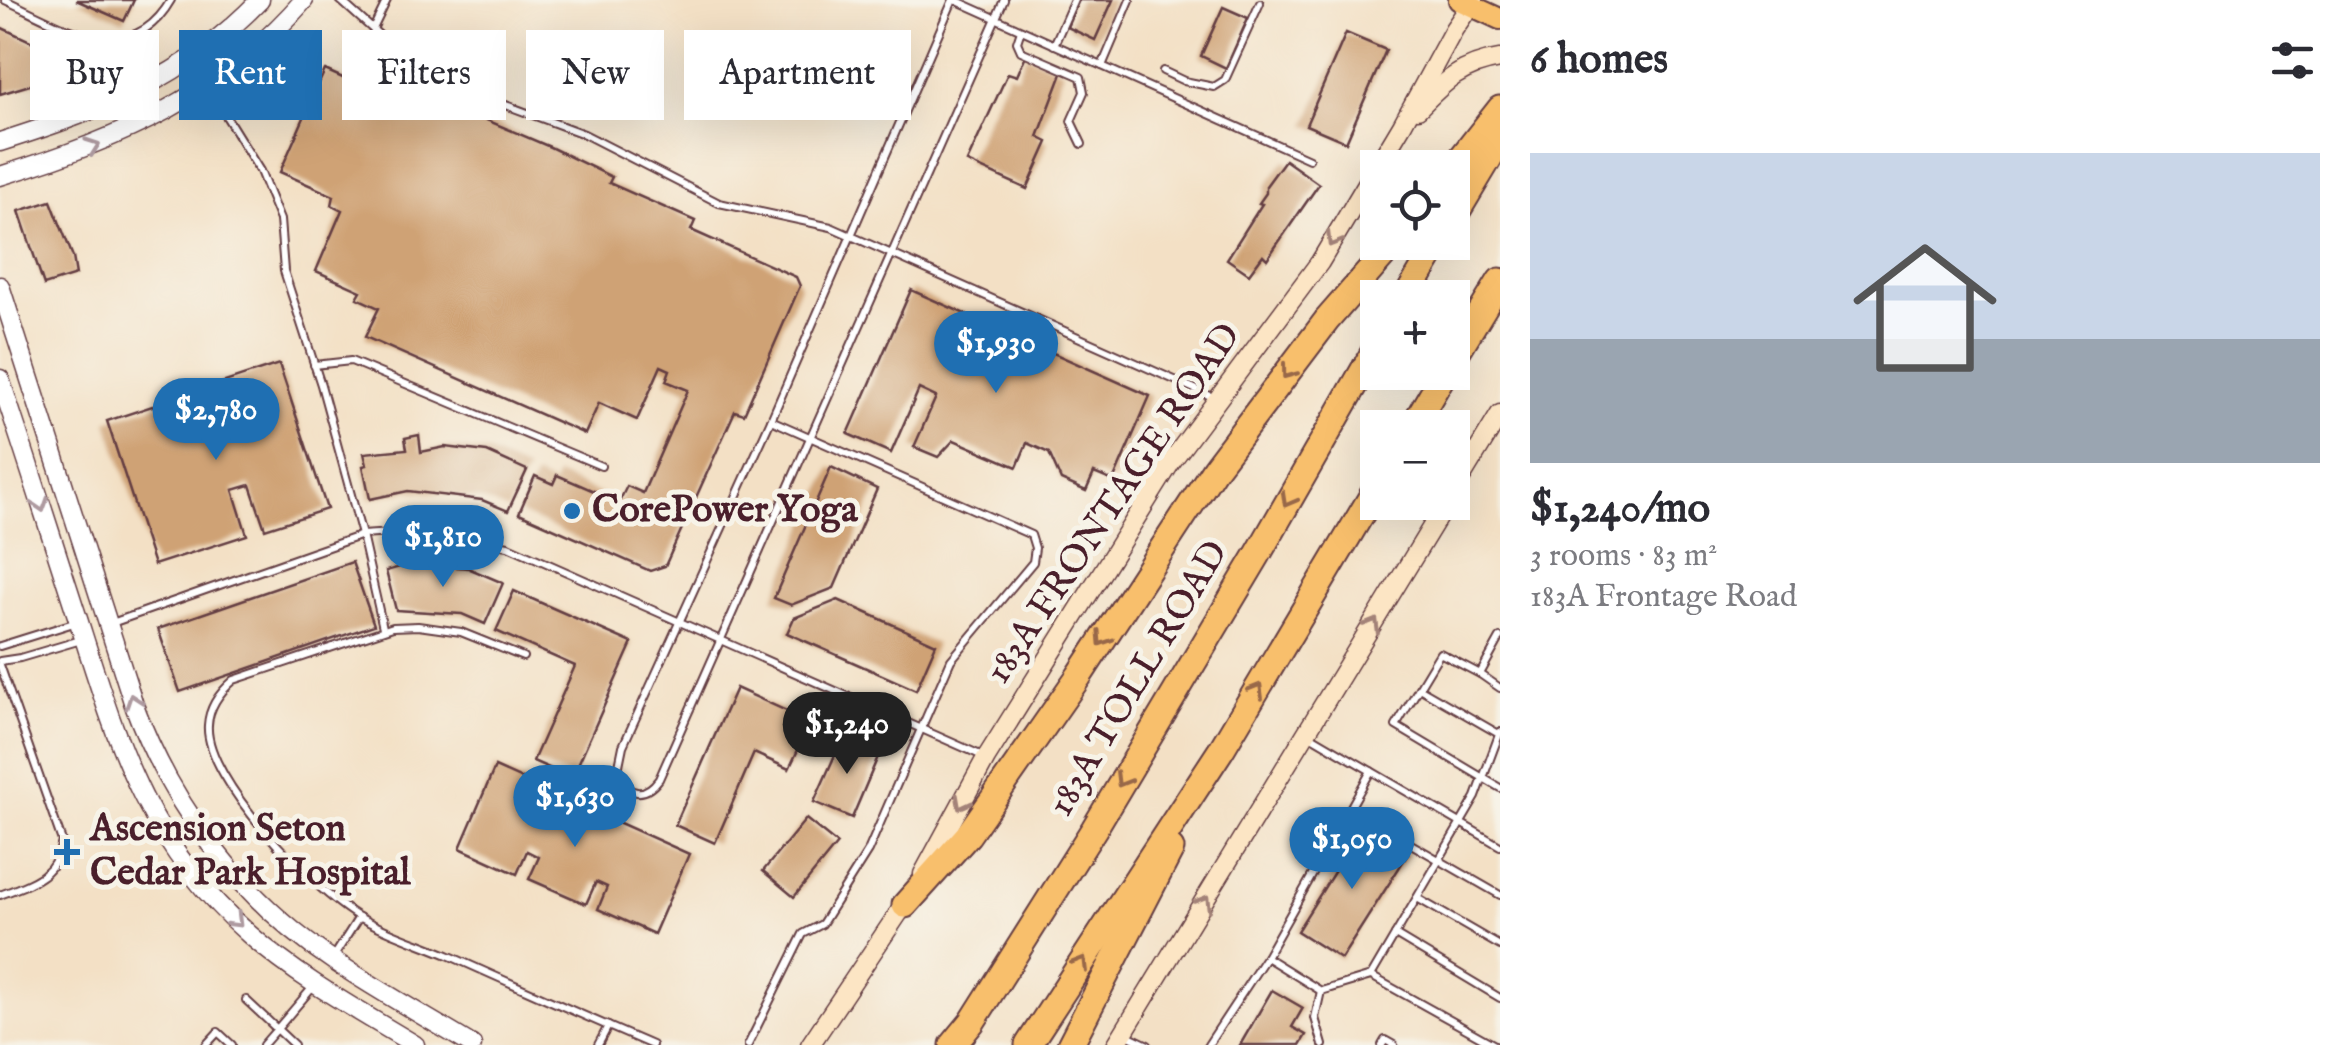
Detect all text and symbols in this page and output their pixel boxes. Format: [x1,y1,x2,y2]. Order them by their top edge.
chip: Buy [30,30,159,120]
chip: Rent [179,30,322,120]
chip: Filters [342,30,506,120]
chip: New [526,30,664,120]
chip: Apartment [684,30,911,120]
icon: filters [2265,33,2320,88]
text: 6 homes [1530,34,1668,87]
one-way arrow [83,137,100,157]
map controls [1360,150,1470,520]
button: locate [1360,150,1470,260]
icon: home [1835,218,2015,398]
one-way arrow [1326,229,1345,247]
button: + [1360,280,1470,390]
pin: $1,930 [915,311,1077,396]
street label: 183A FRONTAGE ROAD [975,314,1253,694]
text: $1,930 [956,323,1036,364]
one-way arrow [1283,361,1300,379]
pin: $2,780 [135,378,297,463]
text: $2,780 [175,390,257,431]
button: − [1360,410,1470,520]
text: $1,240/mo [1530,483,1710,536]
place label: CorePower Yoga [592,487,858,535]
one-way arrow [1280,489,1300,507]
one-way arrow [30,496,50,513]
marker: CorePower Yoga [561,500,583,522]
pin: $1,810 [362,505,524,590]
text: $1,810 [404,517,482,558]
street label: 183A TOLL ROAD [1038,532,1240,826]
text: 3 rooms · 83 m² [1530,536,1717,577]
text: 183A Frontage Road [1530,577,1797,618]
one-way arrow [1361,618,1380,636]
one-way arrow [1097,627,1115,646]
one-way arrow [1245,683,1264,701]
pin: $1,240 [766,692,928,777]
one-way arrow [125,694,145,711]
text: $1,240 [805,704,889,745]
pin: $1,630 [494,765,656,850]
one-way arrow [1115,769,1135,787]
text: $1,630 [535,777,615,818]
one-way arrow [954,792,974,810]
place label: Ascension Seton Cedar Park Hospital [88,806,411,898]
pin: $1,050 [1271,807,1433,892]
text: $1,050 [1311,819,1393,860]
marker: Ascension Seton Cedar Park Hospital [54,839,80,865]
one-way arrow [1191,895,1210,913]
one-way arrow [224,909,242,927]
one-way arrow [1069,956,1088,974]

